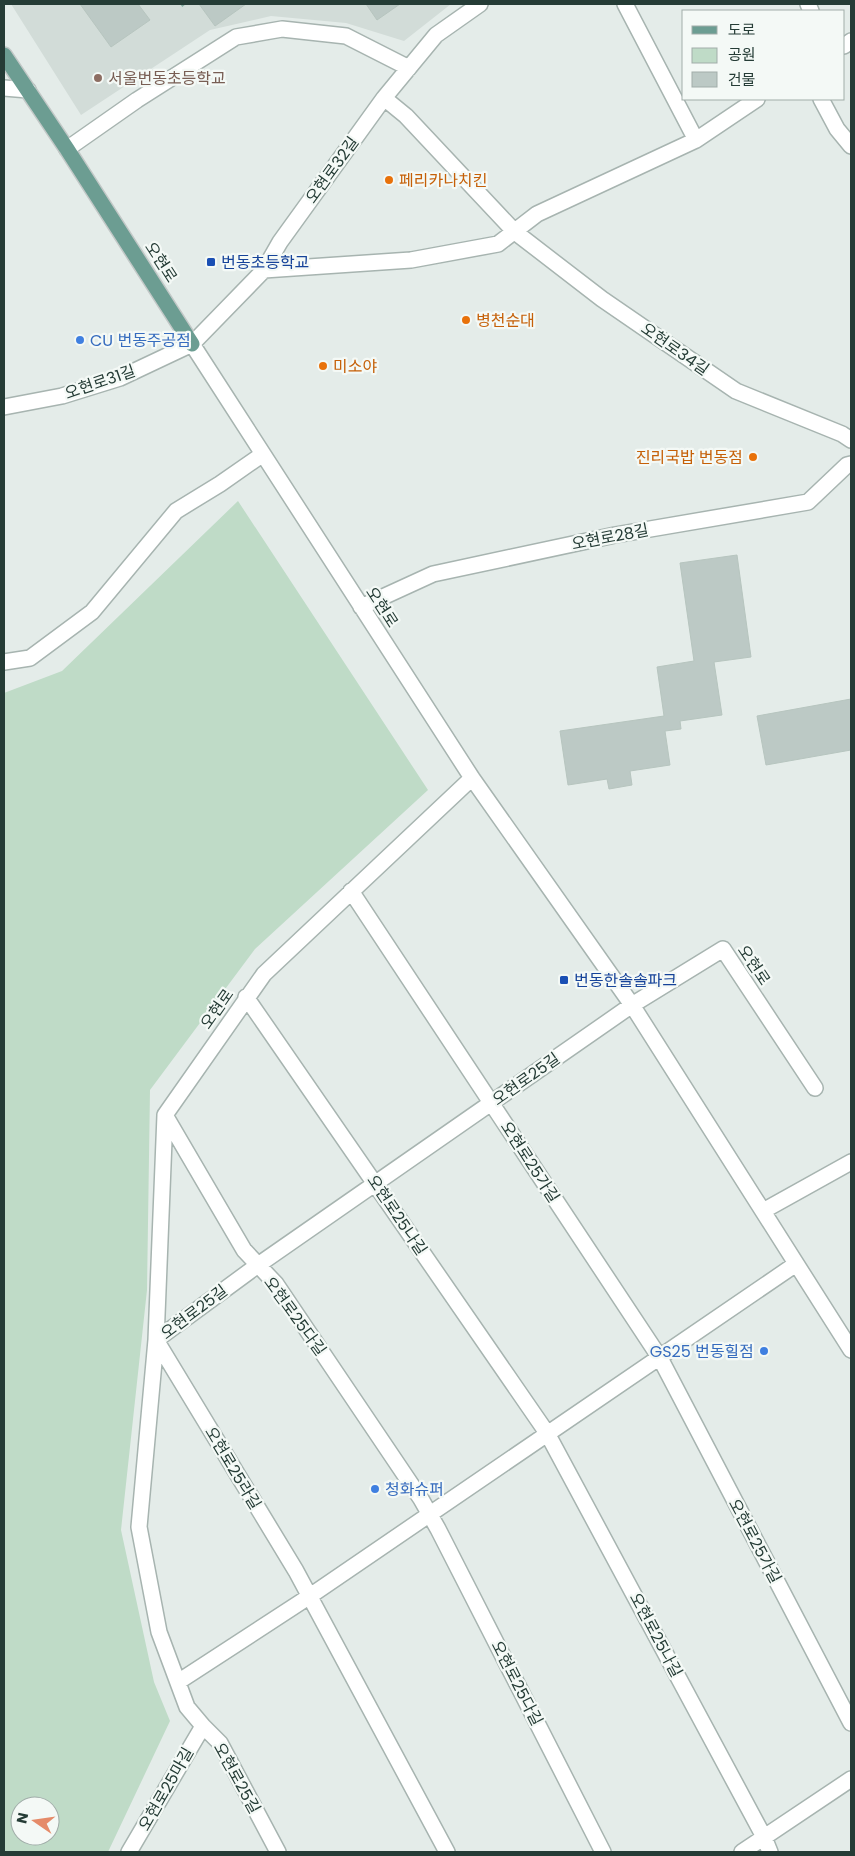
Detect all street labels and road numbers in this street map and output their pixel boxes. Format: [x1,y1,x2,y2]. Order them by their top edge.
street label: 오현로32길 [300,132,364,208]
street label: 오현로 [139,237,183,287]
street label: 오현로34길 [636,317,714,381]
street label: 오현로31길 [62,359,138,405]
street label: 오현로28길 [569,518,651,556]
street label: 오현로 [360,582,404,632]
street label: 오현로 [732,940,776,990]
street label: 오현로 [195,984,239,1034]
street label: 오현로25길 [487,1047,565,1111]
street label: 오현로25가길 [495,1117,565,1207]
street label: 오현로25나길 [362,1170,432,1260]
street label: 오현로25다길 [258,1272,332,1360]
street label: 오현로25길 [156,1279,232,1345]
street label: 오현로25라길 [199,1422,267,1514]
street label: 오현로25가길 [723,1495,787,1587]
street label: 오현로25나길 [624,1589,688,1681]
street label: 오현로25다길 [486,1636,548,1730]
street label: 오현로25길 [208,1738,266,1818]
street label: 오현로25마길 [133,1743,199,1835]

